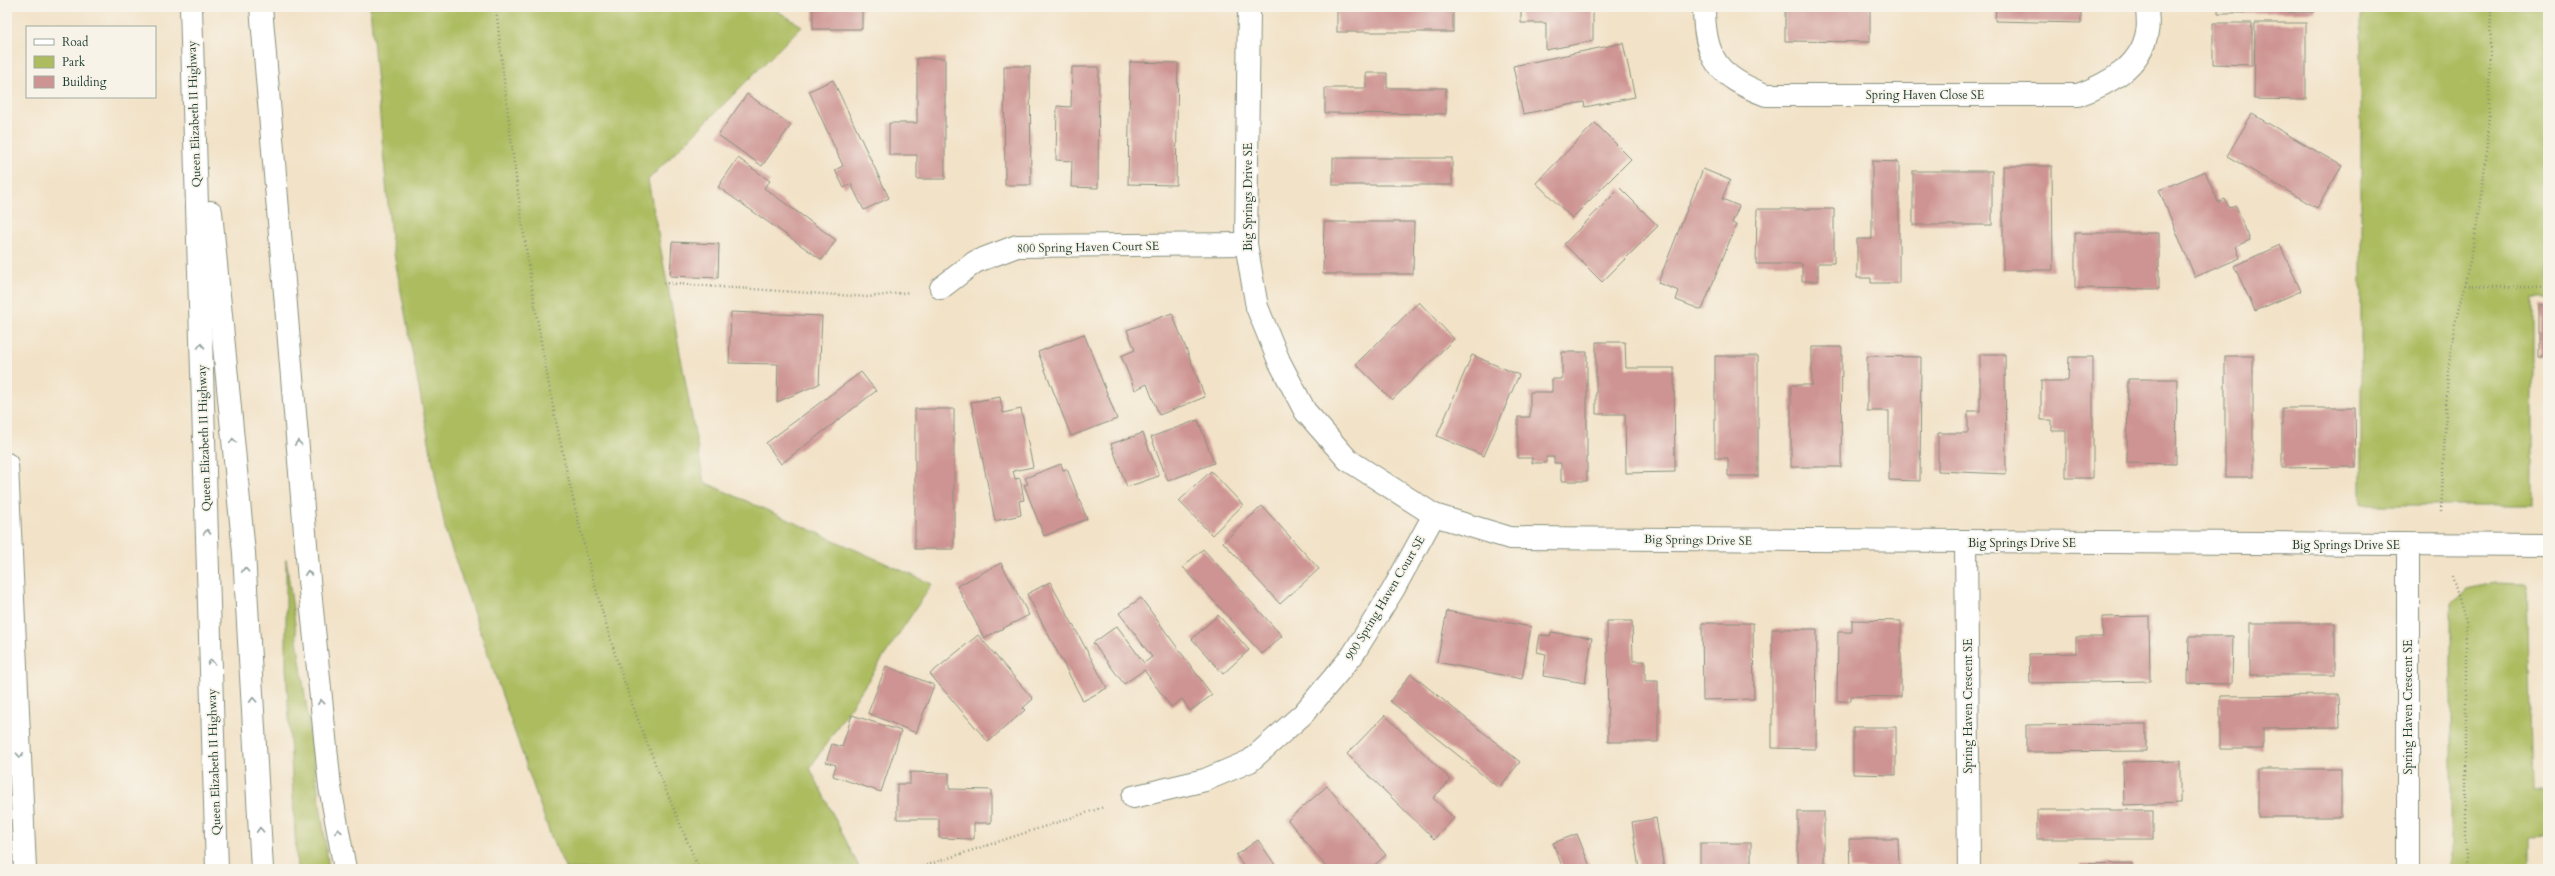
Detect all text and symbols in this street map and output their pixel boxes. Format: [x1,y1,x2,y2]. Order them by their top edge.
legend [26,26,156,98]
text: Road [62,34,89,50]
street label: Queen Elizabeth II Highway [183,40,205,188]
text: Park [62,54,86,70]
text: Building [62,74,107,90]
street label: Spring Haven Close SE [1866,87,1984,103]
street label: Big Springs Drive SE [1240,143,1256,251]
street label: 800 Spring Haven Court SE [1017,238,1159,256]
one-way arrow [197,343,206,349]
street label: Queen Elizabeth II Highway [193,364,215,512]
one-way arrow [229,438,238,444]
one-way arrow [293,440,302,446]
one-way arrow [203,529,211,535]
street label: Big Springs Drive SE [1644,531,1752,549]
street label: 900 Spring Haven Court SE [1341,533,1429,663]
street label: Big Springs Drive SE [1968,535,2076,551]
street label: Big Springs Drive SE [2292,537,2400,553]
one-way arrow [241,567,249,573]
one-way arrow [303,569,312,576]
street label: Spring Haven Crescent SE [1960,639,1976,773]
street label: Spring Haven Crescent SE [2400,640,2416,774]
one-way arrow [207,659,215,665]
street label: Queen Elizabeth II Highway [203,688,225,836]
one-way arrow [248,697,257,703]
one-way arrow [317,699,326,705]
one-way arrow [15,752,24,758]
one-way arrow [256,827,265,833]
one-way arrow [334,828,343,834]

